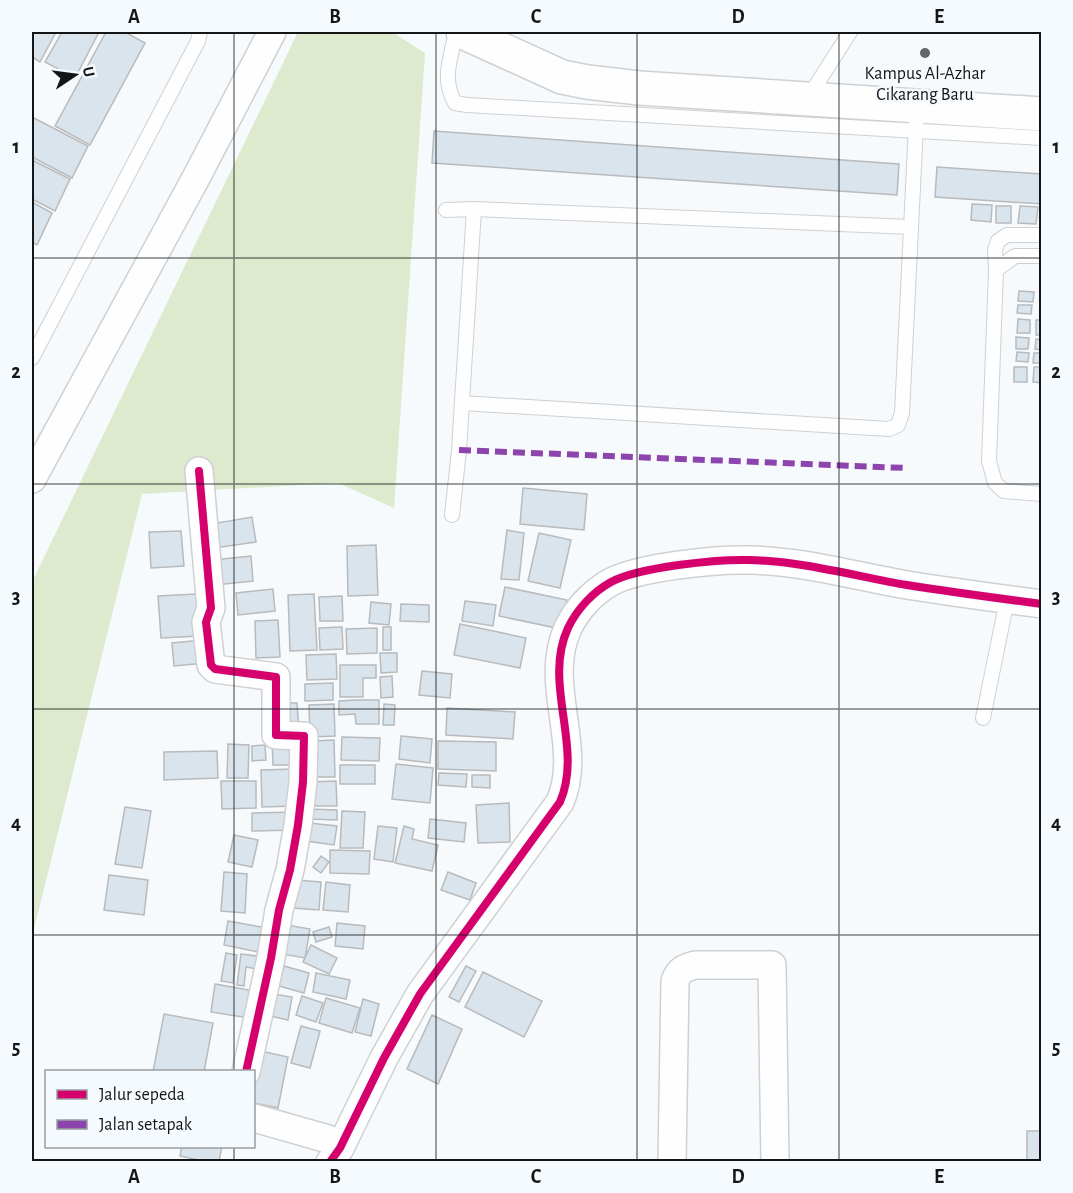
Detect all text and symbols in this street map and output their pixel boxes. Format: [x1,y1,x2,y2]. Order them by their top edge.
text: A [128,7,140,27]
text: B [329,7,341,27]
text: C [531,7,542,27]
text: D [731,7,745,27]
text: E [934,7,944,27]
north arrow [45,45,105,105]
marker: Kampus Al-Azhar Cikarang Baru [918,46,932,60]
text: U [80,65,98,79]
place label: Kampus Al-Azhar Cikarang Baru [865,65,986,104]
text: 1 [12,137,20,157]
text: 1 [1052,137,1060,157]
text: 2 [11,362,21,382]
text: 2 [1051,362,1061,382]
text: 3 [12,587,20,607]
text: 3 [1052,587,1060,607]
text: 4 [11,813,21,833]
text: 4 [1051,813,1061,833]
text: 5 [12,1038,20,1058]
text: 5 [1052,1038,1060,1058]
legend [45,1070,255,1148]
text: Jalur sepeda [99,1086,185,1104]
text: Jalan setapak [99,1116,193,1134]
text: A [128,1167,140,1187]
text: B [329,1167,341,1187]
text: C [531,1167,542,1187]
text: D [731,1167,745,1187]
text: E [934,1167,944,1187]

